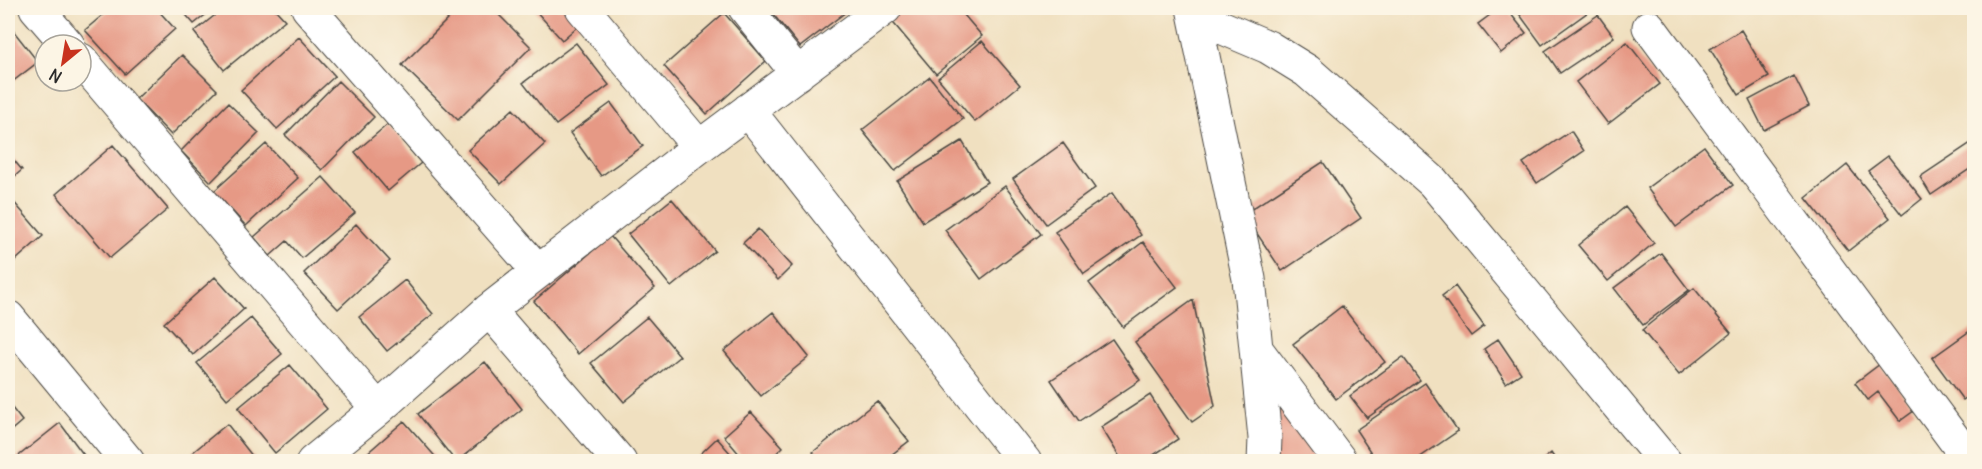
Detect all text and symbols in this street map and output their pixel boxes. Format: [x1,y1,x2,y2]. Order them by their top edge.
north arrow [33,33,93,93]
text: N [46,65,65,87]

